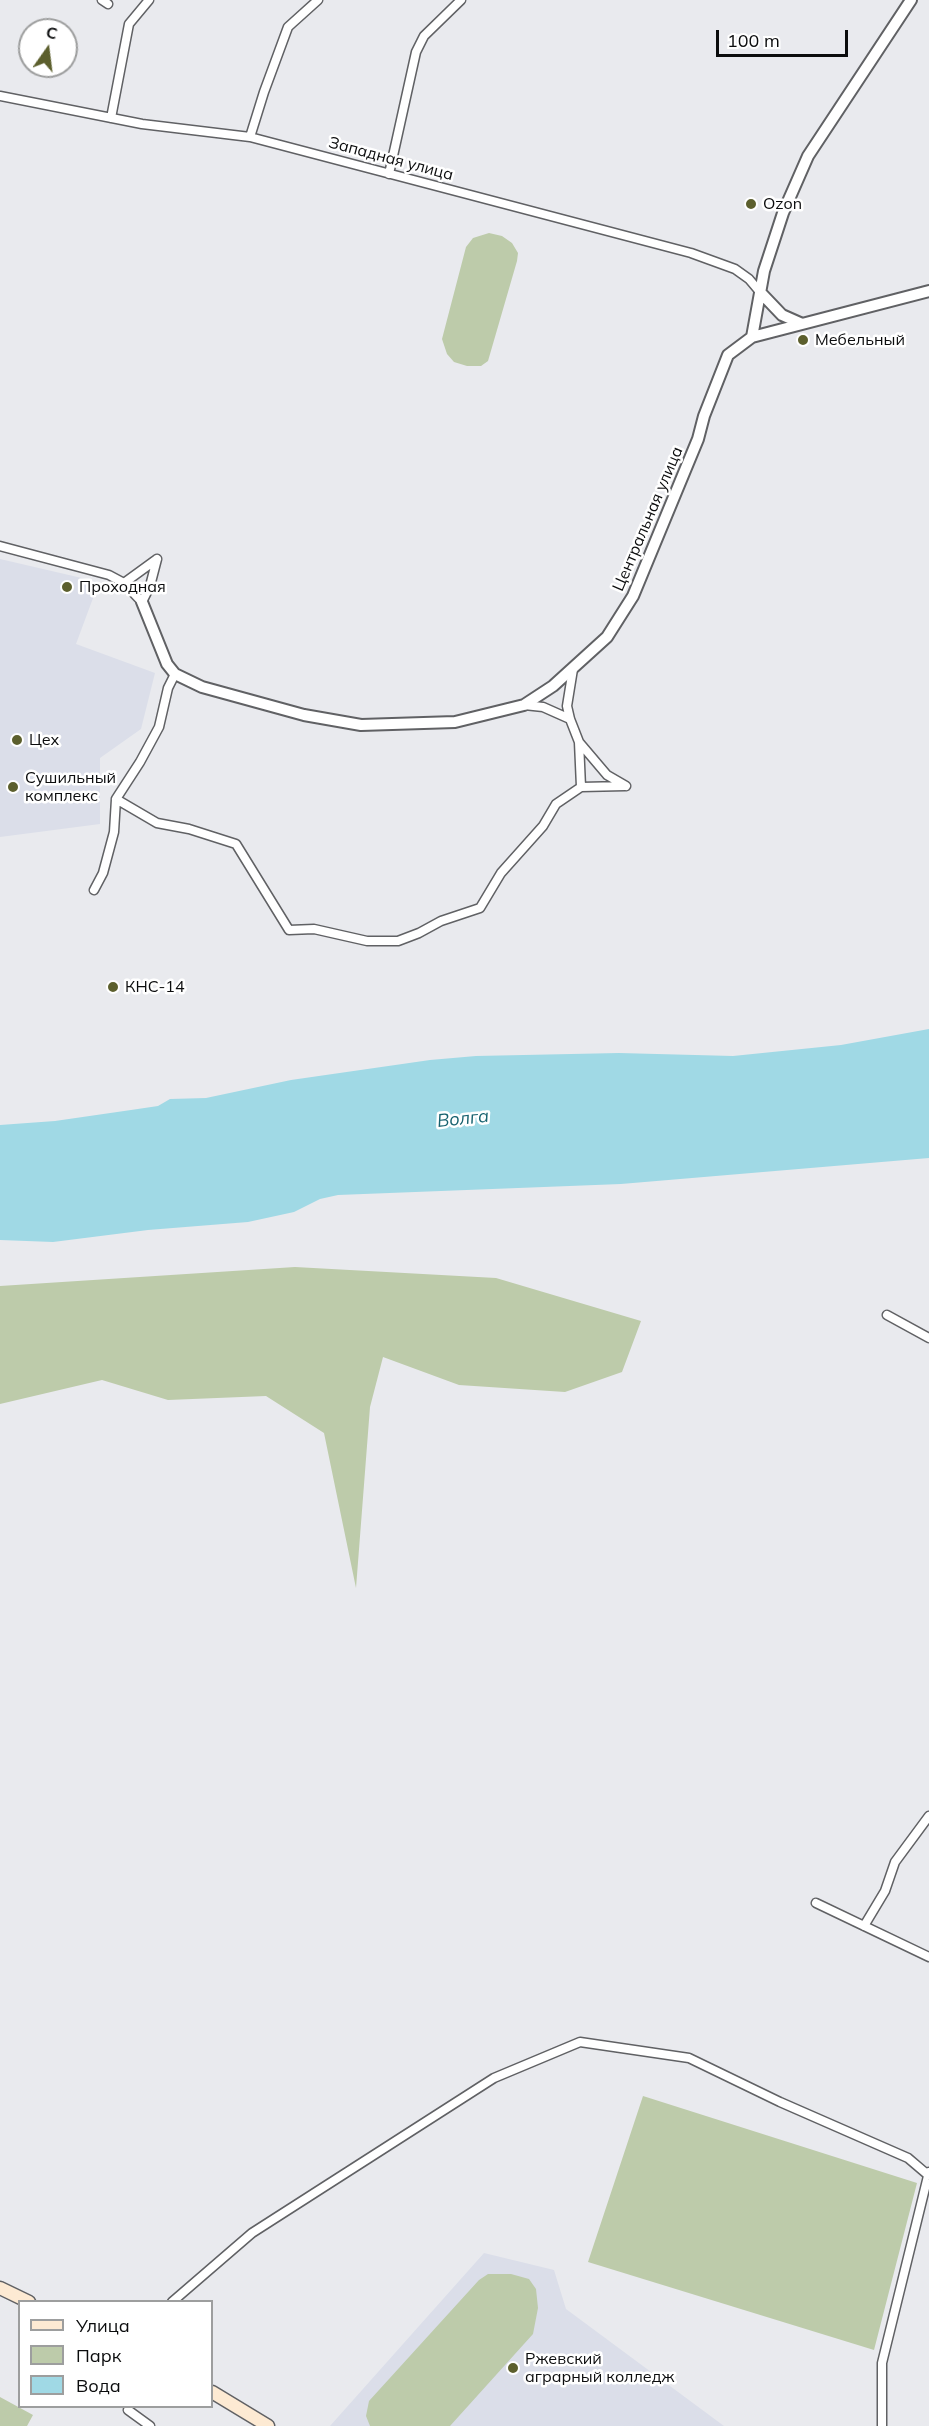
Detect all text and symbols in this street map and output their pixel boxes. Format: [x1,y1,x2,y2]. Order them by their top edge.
north arrow [18,18,78,78]
scale bar [719,18,851,56]
text: С [44,21,60,44]
text: 100 m [727,29,780,52]
street label: Западная улица [327,133,455,185]
place label: Ozon [763,194,802,214]
marker: Ozon [744,197,758,211]
place label: Мебельный [815,330,905,350]
marker: Мебельный [796,333,810,347]
street label: Центральная улица [609,444,687,594]
place label: Проходная [79,577,166,597]
marker: Проходная [60,580,74,594]
place label: Цех [29,730,59,750]
marker: Цех [10,733,24,747]
place label: Сушильный комплекс [25,768,116,806]
marker: Сушильный комплекс [6,780,20,794]
place label: КНС-14 [125,977,184,997]
marker: КНС-14 [106,980,120,994]
water label: Волга [436,1106,490,1132]
legend [18,2300,213,2408]
text: Улица [76,2314,130,2337]
text: Парк [76,2344,121,2367]
place label: Ржевский аграрный колледж [525,2349,674,2387]
marker: Ржевский аграрный колледж [506,2361,520,2375]
text: Вода [76,2374,121,2397]

